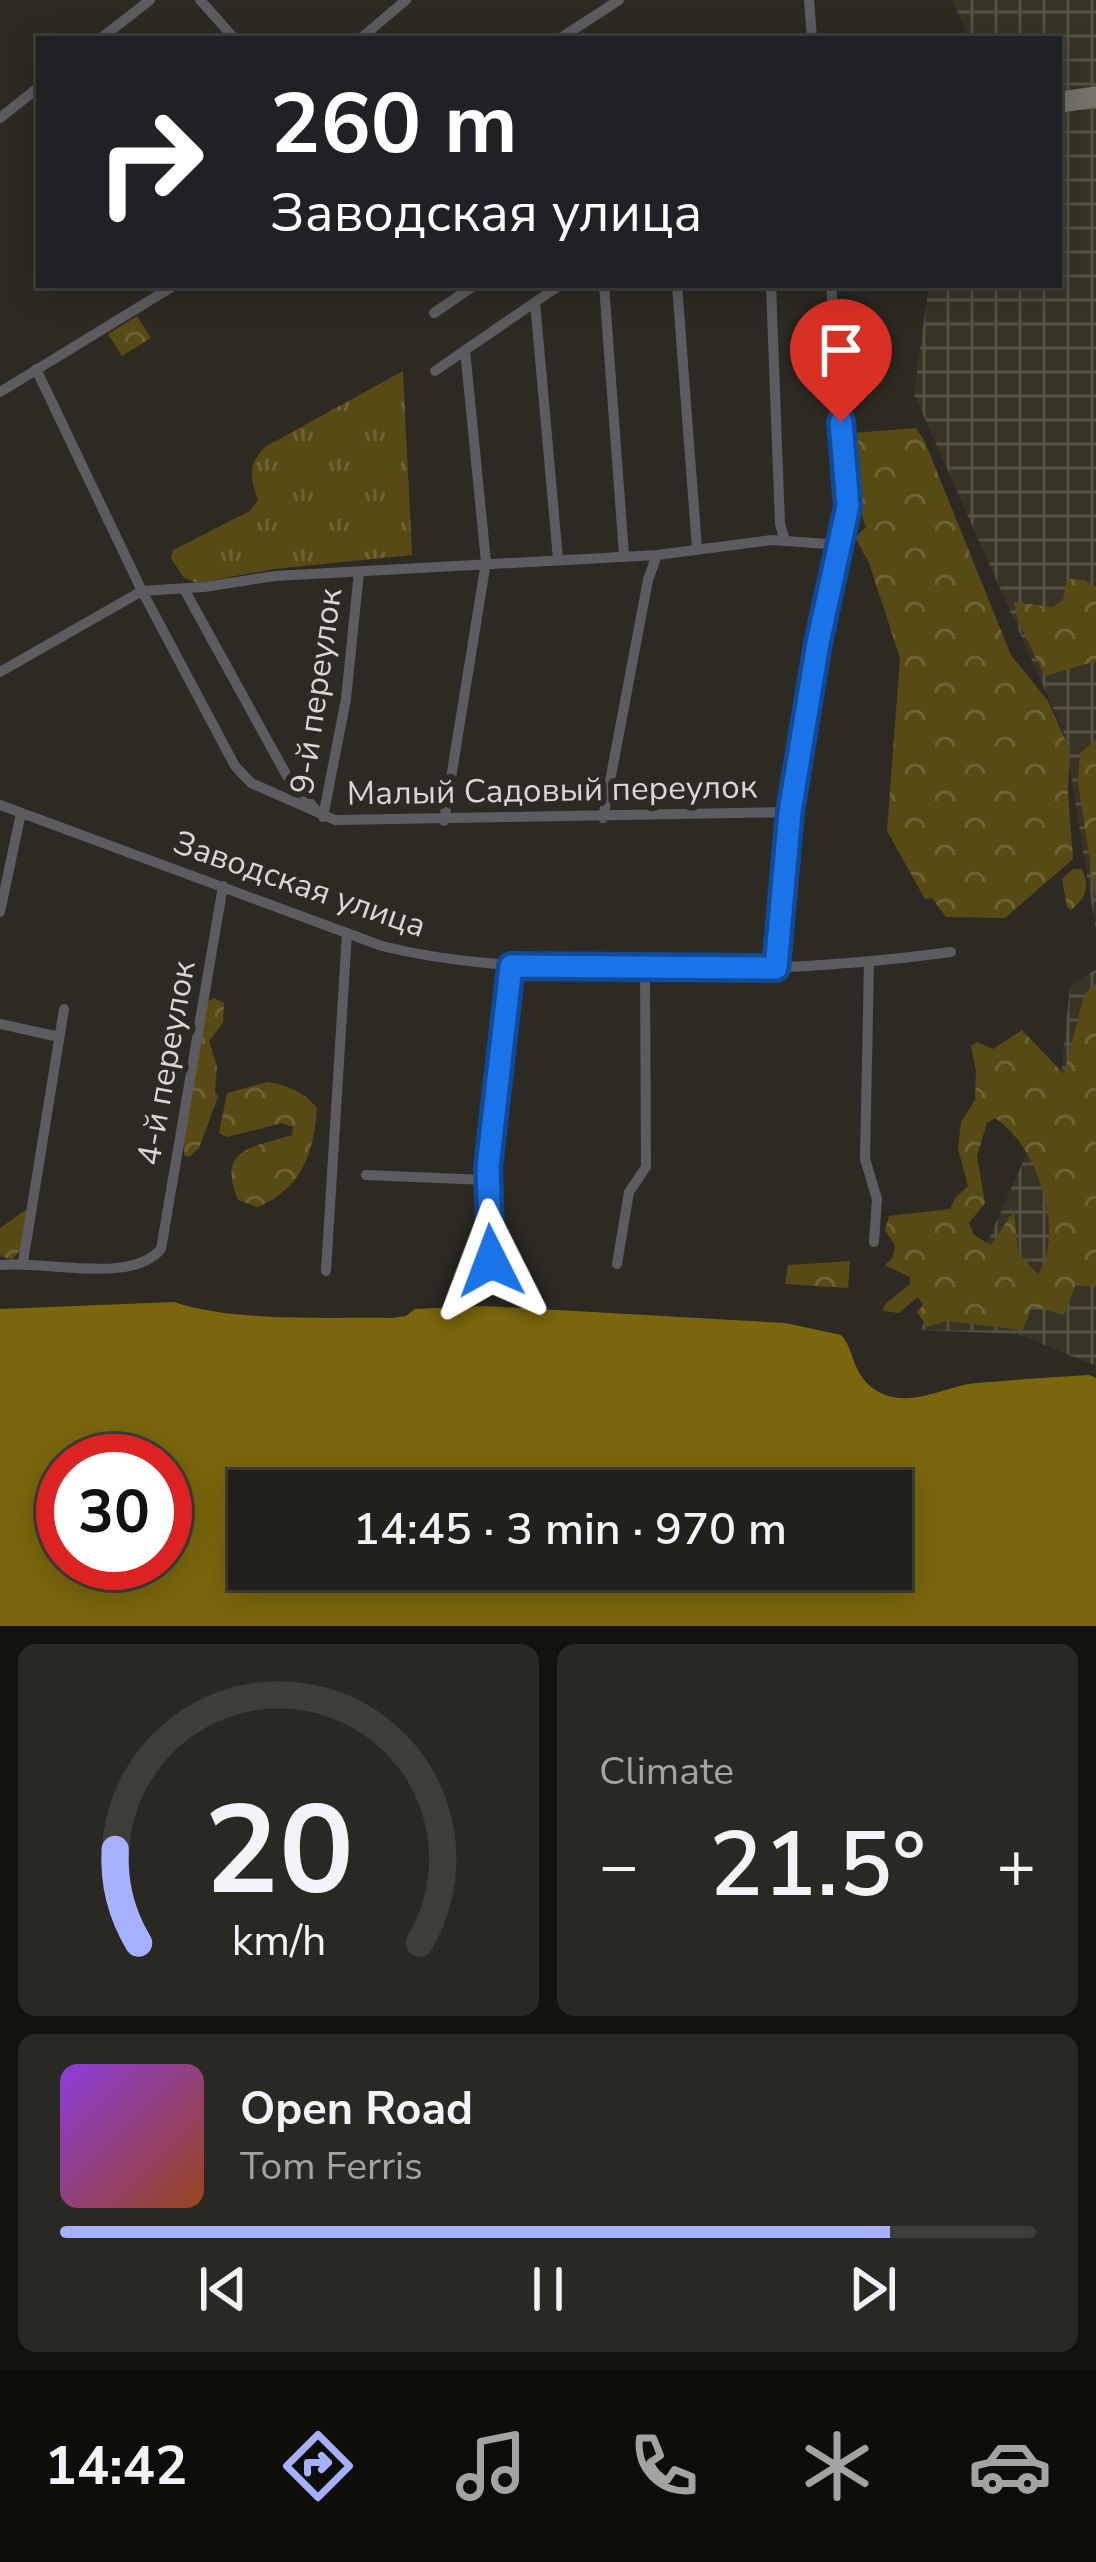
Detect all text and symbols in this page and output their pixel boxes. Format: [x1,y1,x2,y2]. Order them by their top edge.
text: 260 m [270,67,518,182]
icon: right [72,84,228,240]
text: Заводская улица [270,176,702,250]
pin [790,299,892,422]
icon: arrive [808,317,874,383]
street label: 9-й переулок [280,585,353,797]
street label: Малый Садовый переулок [347,764,758,817]
street label: Заводская улица [167,820,432,949]
street label: 4-й переулок [126,957,207,1169]
position arrow [428,1198,554,1324]
speed limit sign: 30 [36,1434,192,1590]
text: 14:45 · 3 min · 970 m [353,1499,787,1560]
text: Climate [599,1745,734,1798]
text: 20 [204,1766,353,1936]
text: 21.5° [709,1804,926,1927]
text: − [599,1821,639,1911]
text: + [996,1821,1036,1911]
text: km/h [231,1912,326,1970]
text: Open Road [240,2079,473,2140]
text: Tom Ferris [240,2140,423,2193]
icon: previous [190,2256,256,2322]
icon: pause [515,2256,581,2322]
icon: next [840,2256,906,2322]
icon: directions [276,2424,360,2508]
icon: music [449,2424,533,2508]
icon: phone [622,2424,706,2508]
icon: climate [795,2424,879,2508]
icon: car [968,2424,1052,2508]
text: 14:42 [44,2429,187,2503]

